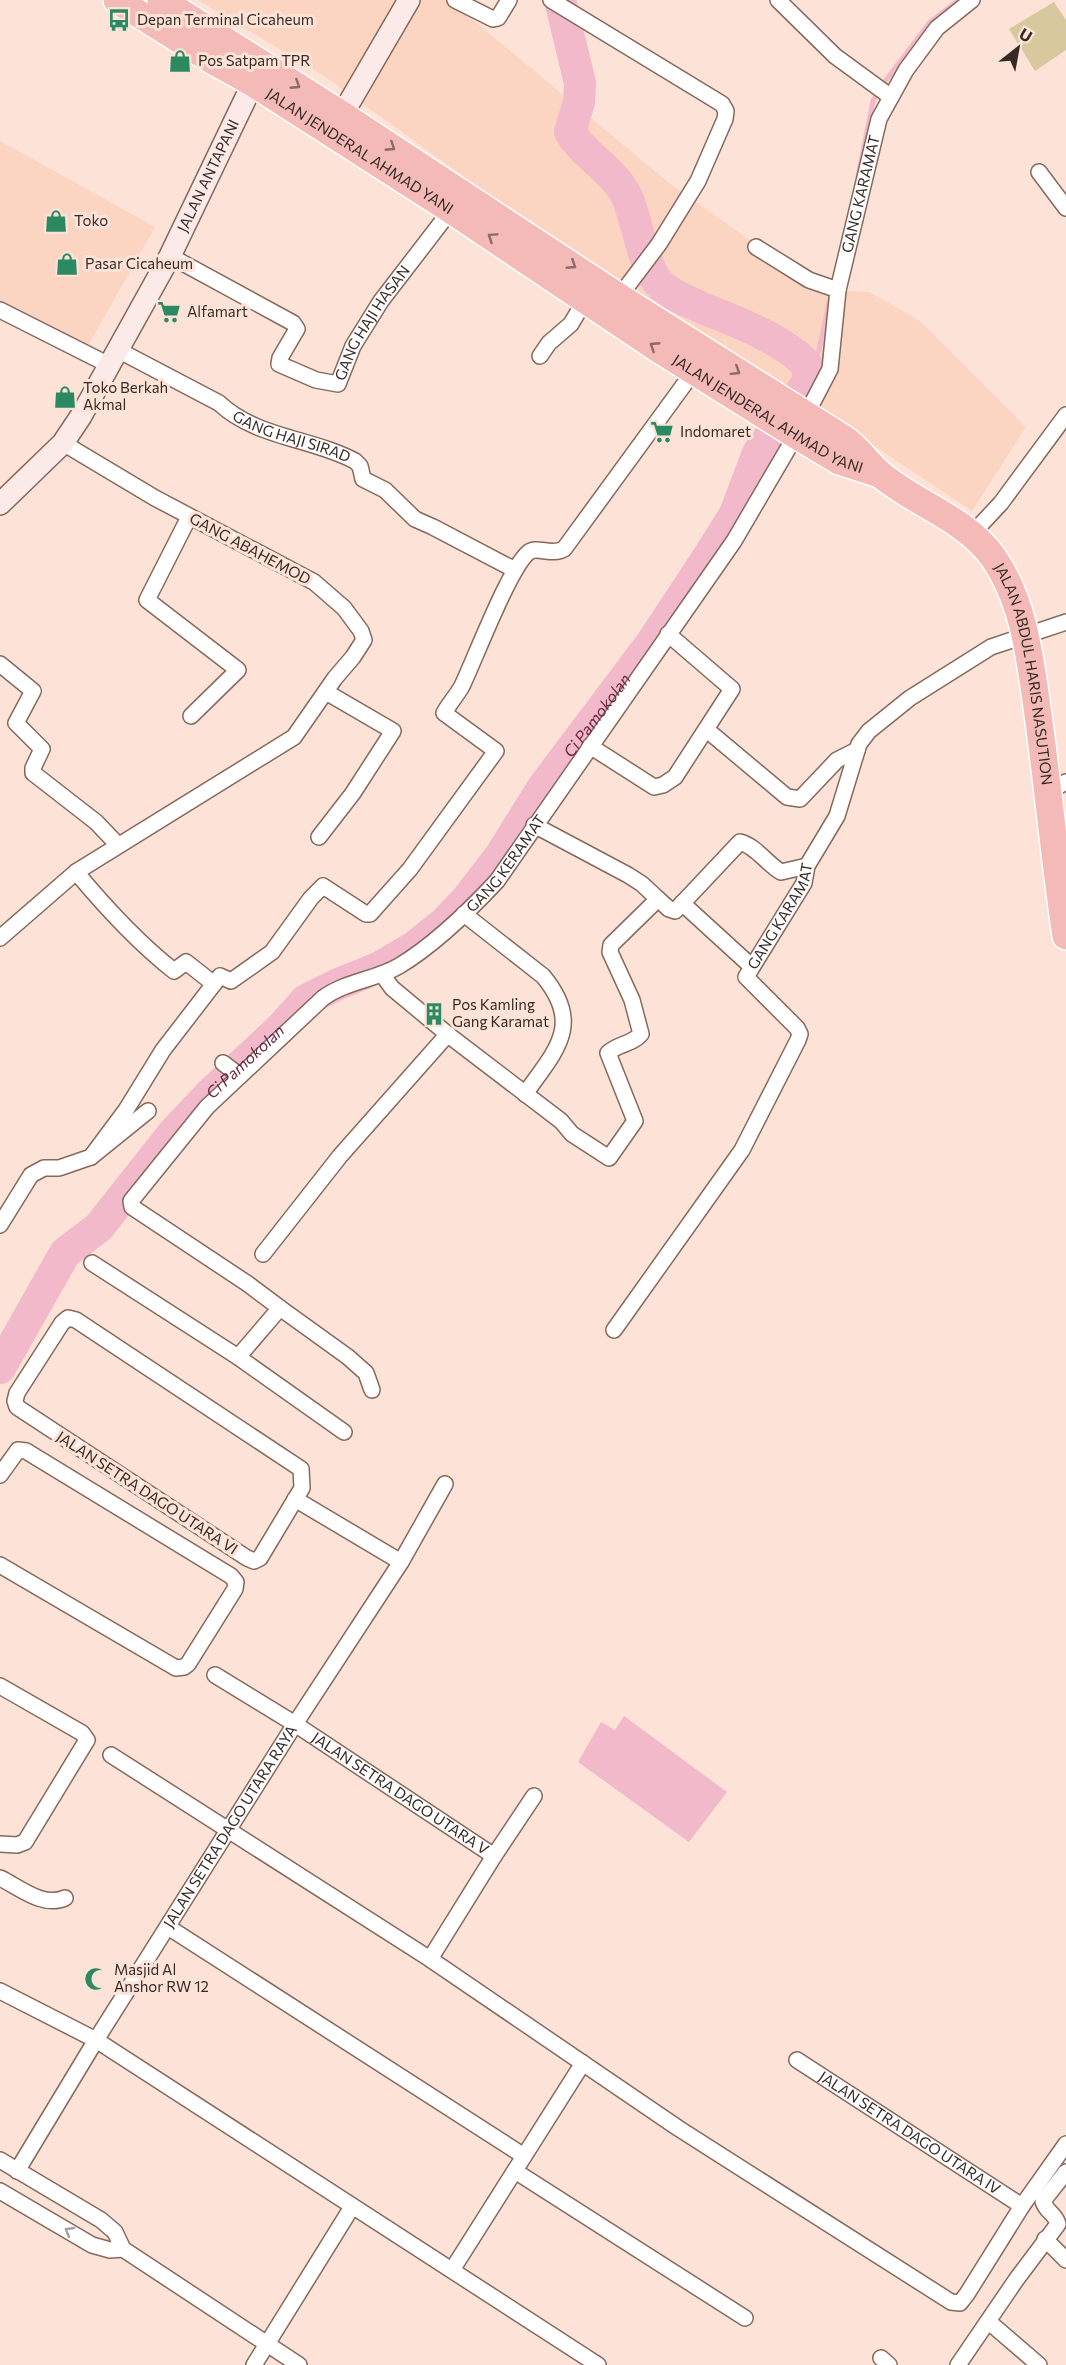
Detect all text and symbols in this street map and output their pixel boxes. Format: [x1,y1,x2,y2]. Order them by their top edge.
bus stop icon: Depan Terminal Cicaheum [106,7,132,33]
place label: Depan Terminal Cicaheum [137,10,314,28]
north arrow [988,18,1048,78]
text: U [1016,24,1036,46]
shop icon: Pos Satpam TPR [167,48,193,74]
place label: Pos Satpam TPR [198,51,310,69]
one-way arrow [290,78,300,90]
street label: JALAN JENDERAL AHMAD YANI [263,84,457,217]
street label: JALAN ANTAPANI [173,116,242,235]
street label: GANG KARAMAT [837,133,883,254]
one-way arrow [385,139,395,151]
shop icon: Toko [43,208,69,234]
place label: Toko [74,211,108,229]
one-way arrow [487,234,498,245]
shop icon: Pasar Cicaheum [54,251,80,277]
place label: Pasar Cicaheum [85,254,193,272]
one-way arrow [565,258,576,269]
street label: GANG HAJI HASAN [330,261,413,383]
supermarket icon: Alfamart [156,299,182,325]
place label: Alfamart [187,302,248,320]
one-way arrow [650,341,660,353]
street label: JALAN JENDERAL AHMAD YANI [670,350,866,476]
one-way arrow [730,363,740,375]
place label: Toko Berkah Akmal [83,378,168,413]
shop icon: Toko Berkah Akmal [52,384,78,410]
street label: GANG HAJI SIRAD [230,406,354,466]
supermarket icon: Indomaret [649,419,675,445]
place label: Indomaret [680,422,751,440]
street label: GANG ABAHEMOD [187,509,314,588]
street label: JALAN ABDUL HARIS NASUTION [991,559,1057,786]
water label: Ci Pamokolan [559,670,634,761]
street label: GANG KERAMAT [462,810,549,916]
street label: GANG KARAMAT [743,861,815,972]
place label: Pos Kamling Gang Karamat [452,995,549,1030]
building icon: Pos Kamling Gang Karamat [421,1001,447,1027]
water label: Ci Pamokolan [202,1020,288,1102]
street label: JALAN SETRA DAGO UTARA VI [54,1427,242,1558]
street label: JALAN SETRA DAGO UTARA RAYA [159,1722,300,1931]
street label: JALAN SETRA DAGO UTARA V [309,1728,493,1858]
place label: Masjid Al Anshor RW 12 [114,1960,209,1995]
mosque icon: Masjid Al Anshor RW 12 [83,1966,109,1992]
street label: JALAN SETRA DAGO UTARA IV [816,2067,1004,2198]
one-way arrow [65,2227,75,2238]

